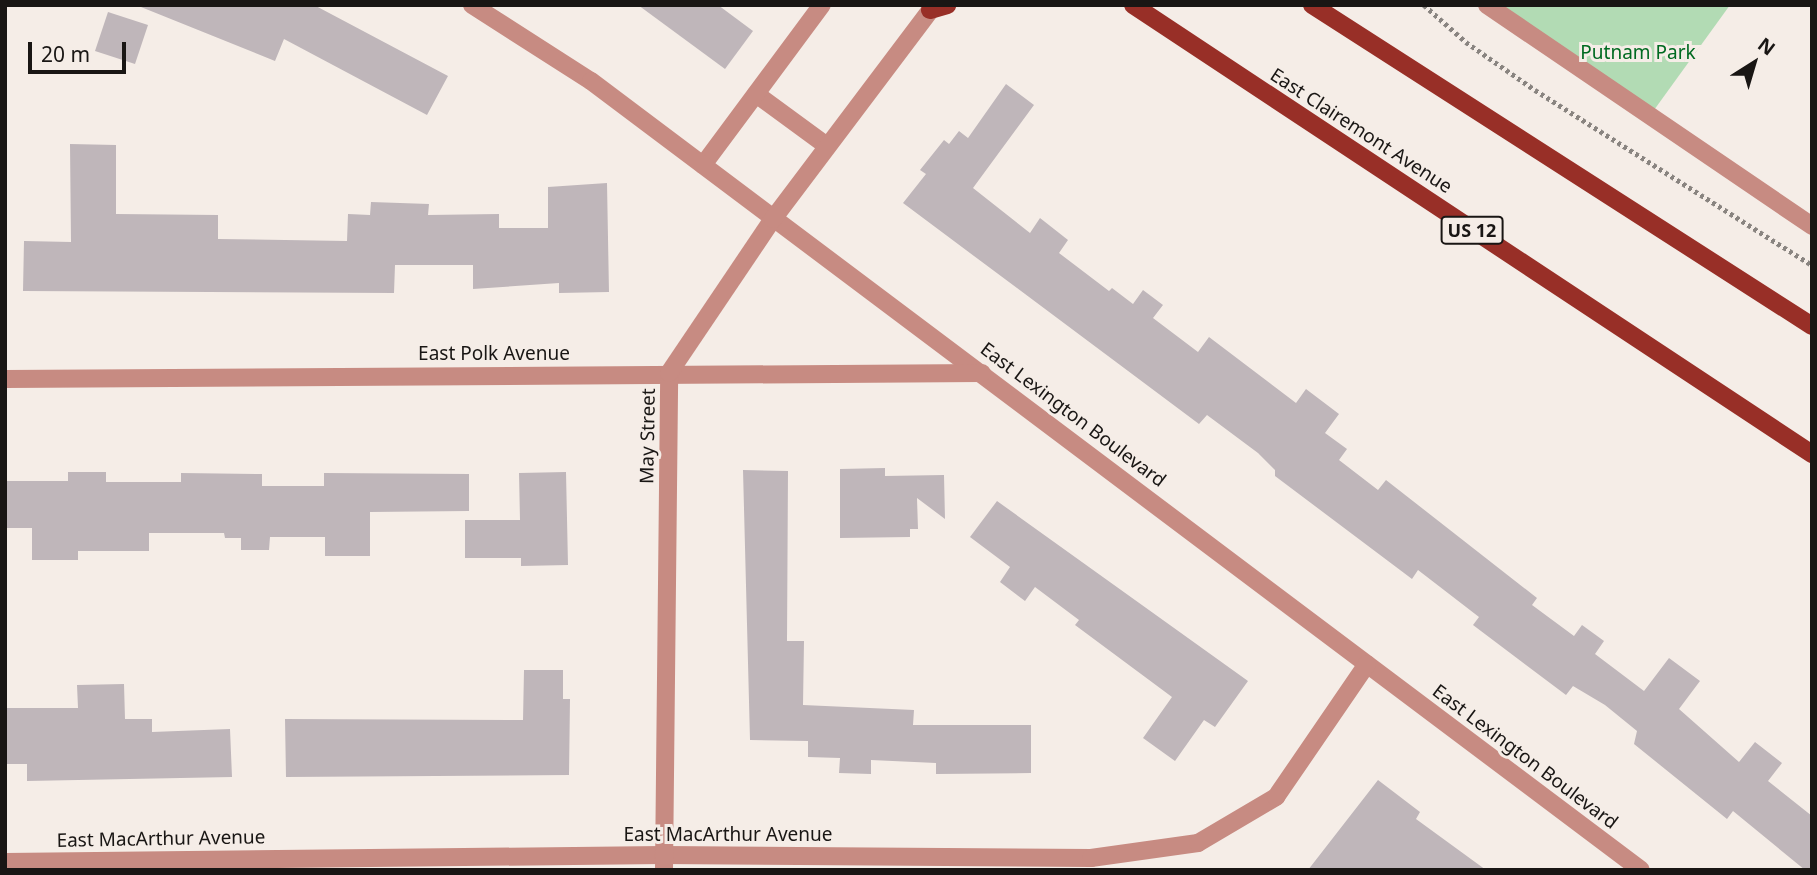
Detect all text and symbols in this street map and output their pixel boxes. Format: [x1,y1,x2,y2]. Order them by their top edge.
scale bar [32,28,130,72]
north arrow [1719,28,1789,98]
text: N [1753,31,1781,61]
text: 20 m [41,40,90,68]
park label: Putnam Park [1580,42,1696,64]
street label: East Clairemont Avenue [1266,64,1456,198]
road number: US 12 [1440,215,1504,244]
street label: East Lexington Boulevard [976,338,1170,492]
street label: East Polk Avenue [418,343,570,365]
street label: May Street [636,388,660,484]
street label: East Lexington Boulevard [1428,680,1622,834]
street label: East MacArthur Avenue [624,824,832,846]
street label: East MacArthur Avenue [56,826,266,852]

